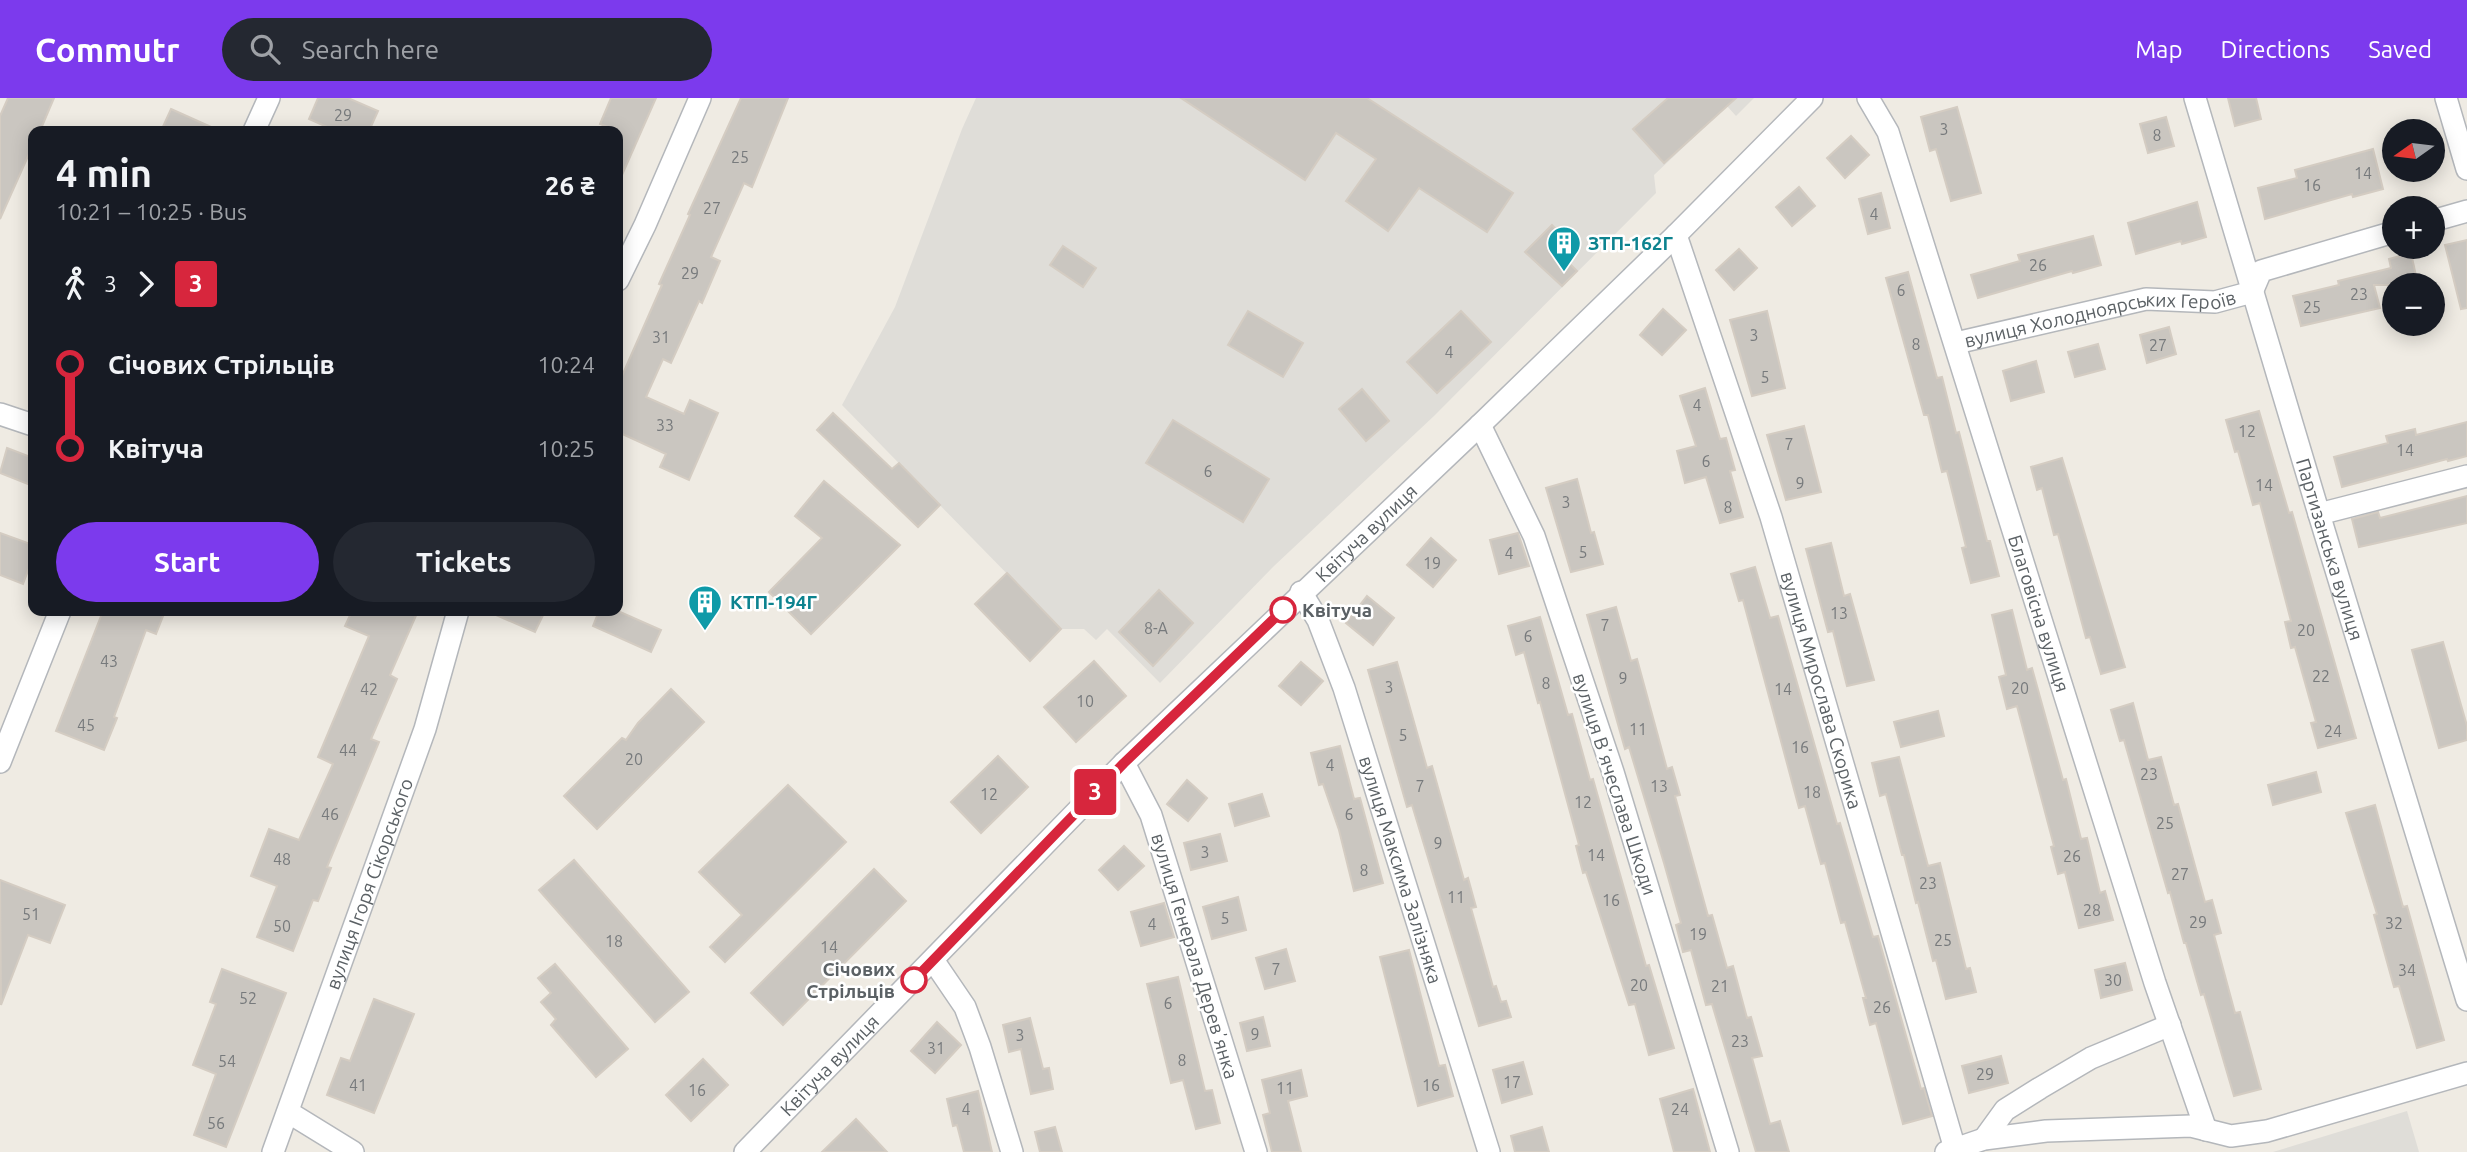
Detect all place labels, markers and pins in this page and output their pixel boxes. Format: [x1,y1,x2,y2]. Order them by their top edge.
building icon: ЗТП-162Г [1545,224,1583,273]
place label: ЗТП-162Г [1588,232,1674,254]
building icon: КТП-194Г [686,583,724,632]
place label: КТП-194Г [730,591,817,613]
marker: Квітуча [1270,597,1296,623]
place label: Квітуча [1302,599,1372,621]
place label: Січових Стрільців [806,958,896,1002]
marker: Січових Стрільців [901,967,927,993]

